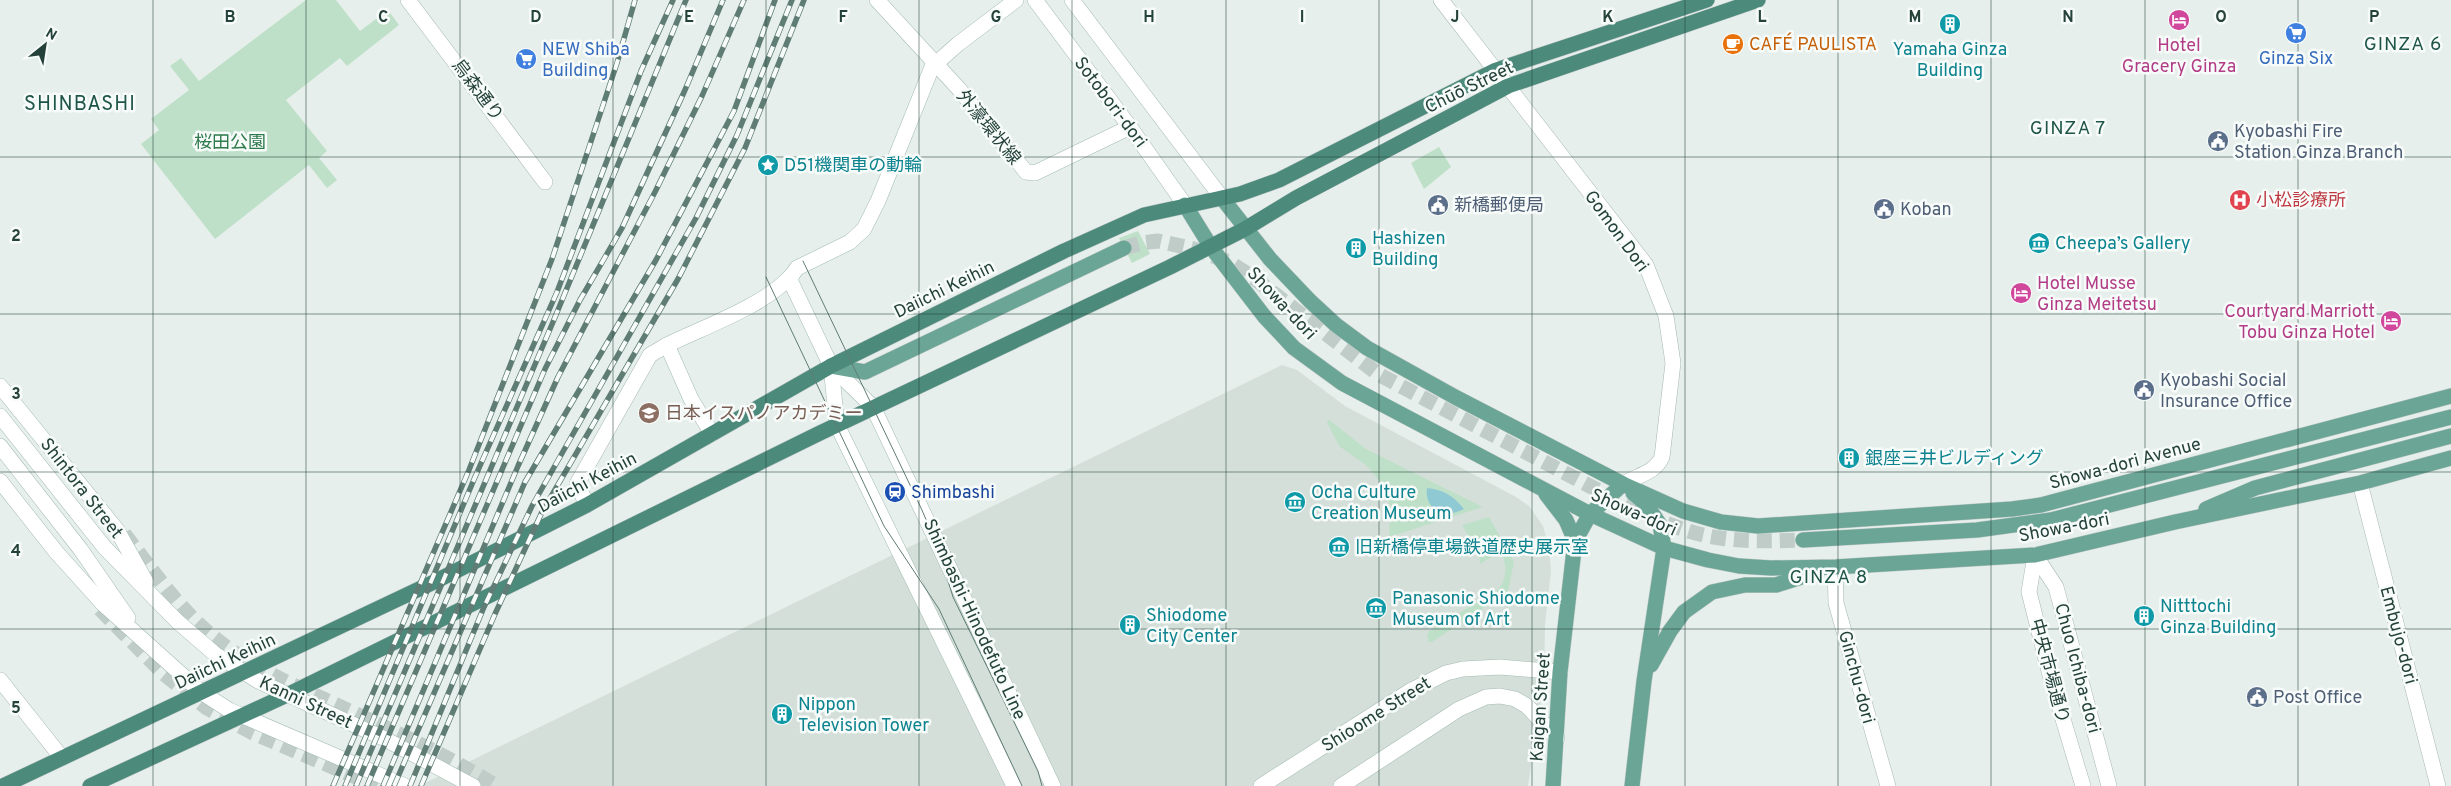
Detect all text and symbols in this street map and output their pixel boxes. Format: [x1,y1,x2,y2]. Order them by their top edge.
text: B [224,8,236,28]
text: C [378,8,388,28]
text: D [530,8,542,28]
text: E [684,8,694,28]
text: F [838,8,848,28]
text: G [991,8,1001,28]
text: H [1143,8,1155,28]
text: I [1300,8,1304,28]
text: J [1451,8,1459,28]
text: K [1602,8,1614,28]
text: L [1757,8,1767,28]
text: M [1909,8,1921,28]
text: N [2062,8,2074,28]
hotel icon: Hotel Gracery Ginza [2167,8,2191,32]
text: O [2215,8,2227,28]
text: P [2369,8,2379,28]
building icon: Yamaha Ginza Building [1938,12,1962,36]
north arrow [20,20,70,70]
supermarket icon: Ginza Six [2284,21,2308,45]
text: N [42,25,59,45]
cafe icon: CAFÉ PAULISTA [1721,32,1745,56]
place label: CAFÉ PAULISTA [1749,32,1877,57]
district label: GINZA 6 [2364,33,2442,57]
place label: Hotel Gracery Ginza [2122,35,2236,79]
place label: NEW Shiba Building [542,39,630,83]
place label: Yamaha Ginza Building [1893,39,2007,83]
supermarket icon: NEW Shiba Building [514,47,538,71]
place label: Ginza Six [2259,48,2333,71]
street label: Sotobori-dori [1068,53,1151,153]
street label: 烏森通り [446,55,508,127]
street label: Chūō Street [1422,57,1518,120]
street label: 外濠環状線 [951,86,1025,170]
district label: SHINBASHI [24,92,136,118]
district label: GINZA 7 [2030,117,2106,141]
place label: Kyobashi Fire Station Ginza Branch [2234,121,2403,165]
public building icon: Kyobashi Fire Station Ginza Branch [2206,129,2230,153]
park label: 桜田公園 [194,132,266,155]
place icon: D51機関車の動輪 [756,153,780,177]
place label: D51機関車の動輪 [784,155,922,178]
street label: Gomon Dori [1578,186,1653,277]
hospital icon: 小松診療所 [2228,188,2252,212]
place label: 小松診療所 [2256,190,2346,213]
public building icon: 新橋郵便局 [1426,193,1450,217]
place label: 新橋郵便局 [1454,195,1544,218]
public building icon: Koban [1872,197,1896,221]
place label: Koban [1900,199,1952,222]
text: 2 [11,227,21,247]
place label: Hashizen Building [1372,228,1446,272]
museum icon: Cheepa’s Gallery [2027,231,2051,255]
place label: Cheepa’s Gallery [2055,233,2190,256]
building icon: Hashizen Building [1344,236,1368,260]
street label: Daiichi Keihin [891,256,999,325]
street label: Showa-dori [1241,263,1321,346]
place label: Hotel Musse Ginza Meitetsu [2037,273,2157,317]
hotel icon: Hotel Musse Ginza Meitetsu [2009,281,2033,305]
place label: Courtyard Marriott Tobu Ginza Hotel [2224,301,2375,345]
hotel icon: Courtyard Marriott Tobu Ginza Hotel [2379,309,2403,333]
place label: Kyobashi Social Insurance Office [2160,370,2292,414]
public building icon: Kyobashi Social Insurance Office [2132,378,2156,402]
text: 3 [11,385,21,405]
school or university icon: 日本イスパノアカデミー [637,401,661,425]
place label: 日本イスパノアカデミー [665,403,862,426]
street label: Showa-dori Avenue [2047,433,2204,496]
street label: Shintora Street [34,434,127,544]
building icon: 銀座三井ビルディング [1837,446,1861,470]
street label: Daiichi Keihin [534,448,641,519]
place label: 銀座三井ビルディング [1865,448,2044,471]
station icon: Shimbashi [883,480,907,504]
place label: Shimbashi [911,482,995,505]
place label: Ocha Culture Creation Museum [1311,482,1451,526]
street label: Showa-dori [1587,484,1680,543]
museum icon: Ocha Culture Creation Museum [1283,490,1307,514]
street label: Showa-dori [2017,508,2112,549]
street label: Shimbashi-Hinodefuto Line [917,515,1030,724]
museum icon: 旧新橋停車場鉄道歴史展示室 [1327,535,1351,559]
place label: 旧新橋停車場鉄道歴史展示室 [1355,537,1589,560]
text: 4 [11,542,21,562]
district label: GINZA 8 [1790,566,1868,590]
street label: Embujo-dori [2373,584,2422,687]
place label: Panasonic Shiodome Museum of Art [1392,588,1560,632]
museum icon: Panasonic Shiodome Museum of Art [1364,596,1388,620]
place label: Nitttochi Ginza Building [2160,596,2276,640]
street label: Chuo Ichiba-dori [2048,601,2105,736]
building icon: Nitttochi Ginza Building [2132,604,2156,628]
place label: Shiodome City Center [1146,605,1237,649]
building icon: Shiodome City Center [1118,613,1142,637]
street label: 中央市場通り [2023,616,2074,727]
street label: Ginchu-dori [1832,628,1879,726]
street label: Daiichi Keihin [171,629,280,696]
street label: Kaigan Street [1526,652,1557,763]
street label: Kanni Street [255,672,356,735]
street label: Shioome Street [1318,672,1436,758]
public building icon: Post Office [2245,685,2269,709]
place label: Post Office [2273,687,2362,710]
place label: Nippon Television Tower [798,694,929,738]
text: 5 [11,699,21,719]
building icon: Nippon Television Tower [770,702,794,726]

